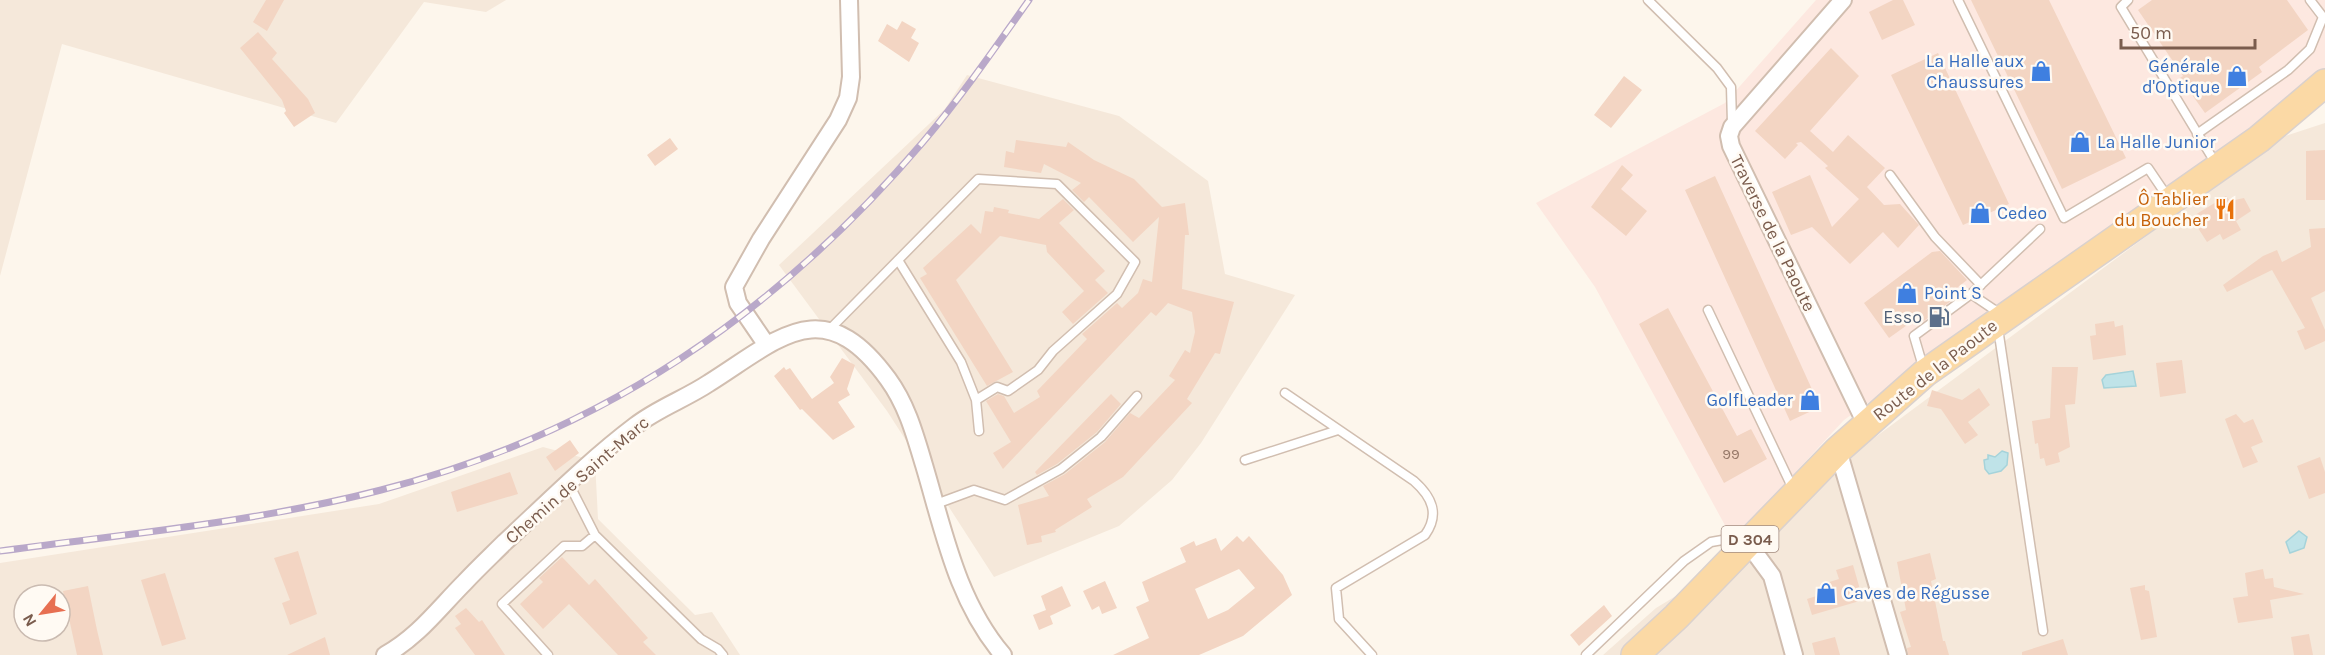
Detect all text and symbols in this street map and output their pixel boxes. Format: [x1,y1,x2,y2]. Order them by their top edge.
scale bar [2121,12,2254,50]
text: 50 m [2130,22,2172,44]
place label: La Halle aux Chaussures [1926,50,2024,93]
place label: Générale d'Optique [2142,55,2220,98]
shop icon: La Halle aux Chaussures [2029,59,2053,83]
shop icon: Générale d'Optique [2225,64,2249,88]
shop icon: La Halle Junior [2068,130,2092,154]
place label: La Halle Junior [2097,131,2216,153]
street label: Traverse de la Paoute [1725,151,1821,315]
place label: Ô Tablier du Boucher [2114,188,2208,231]
restaurant icon: Ô Tablier du Boucher [2213,197,2237,221]
shop icon: Cedeo [1968,201,1992,225]
place label: Cedeo [1997,202,2047,224]
shop icon: Point S [1895,281,1919,305]
place label: Point S [1924,282,1982,304]
fuel station icon: Esso [1927,305,1951,329]
place label: Esso [1883,306,1922,328]
street label: Route de la Paoute [1868,315,2002,425]
shop icon: GolfLeader [1798,388,1822,412]
place label: GolfLeader [1706,389,1793,411]
street label: Chemin de Saint-Marc [500,411,654,549]
house number: 99 [1722,445,1740,463]
road number: D 304 [1722,526,1778,552]
shop icon: Caves de Régusse [1814,581,1838,605]
place label: Caves de Régusse [1843,582,1990,604]
north arrow [12,583,72,643]
text: N [18,611,41,630]

